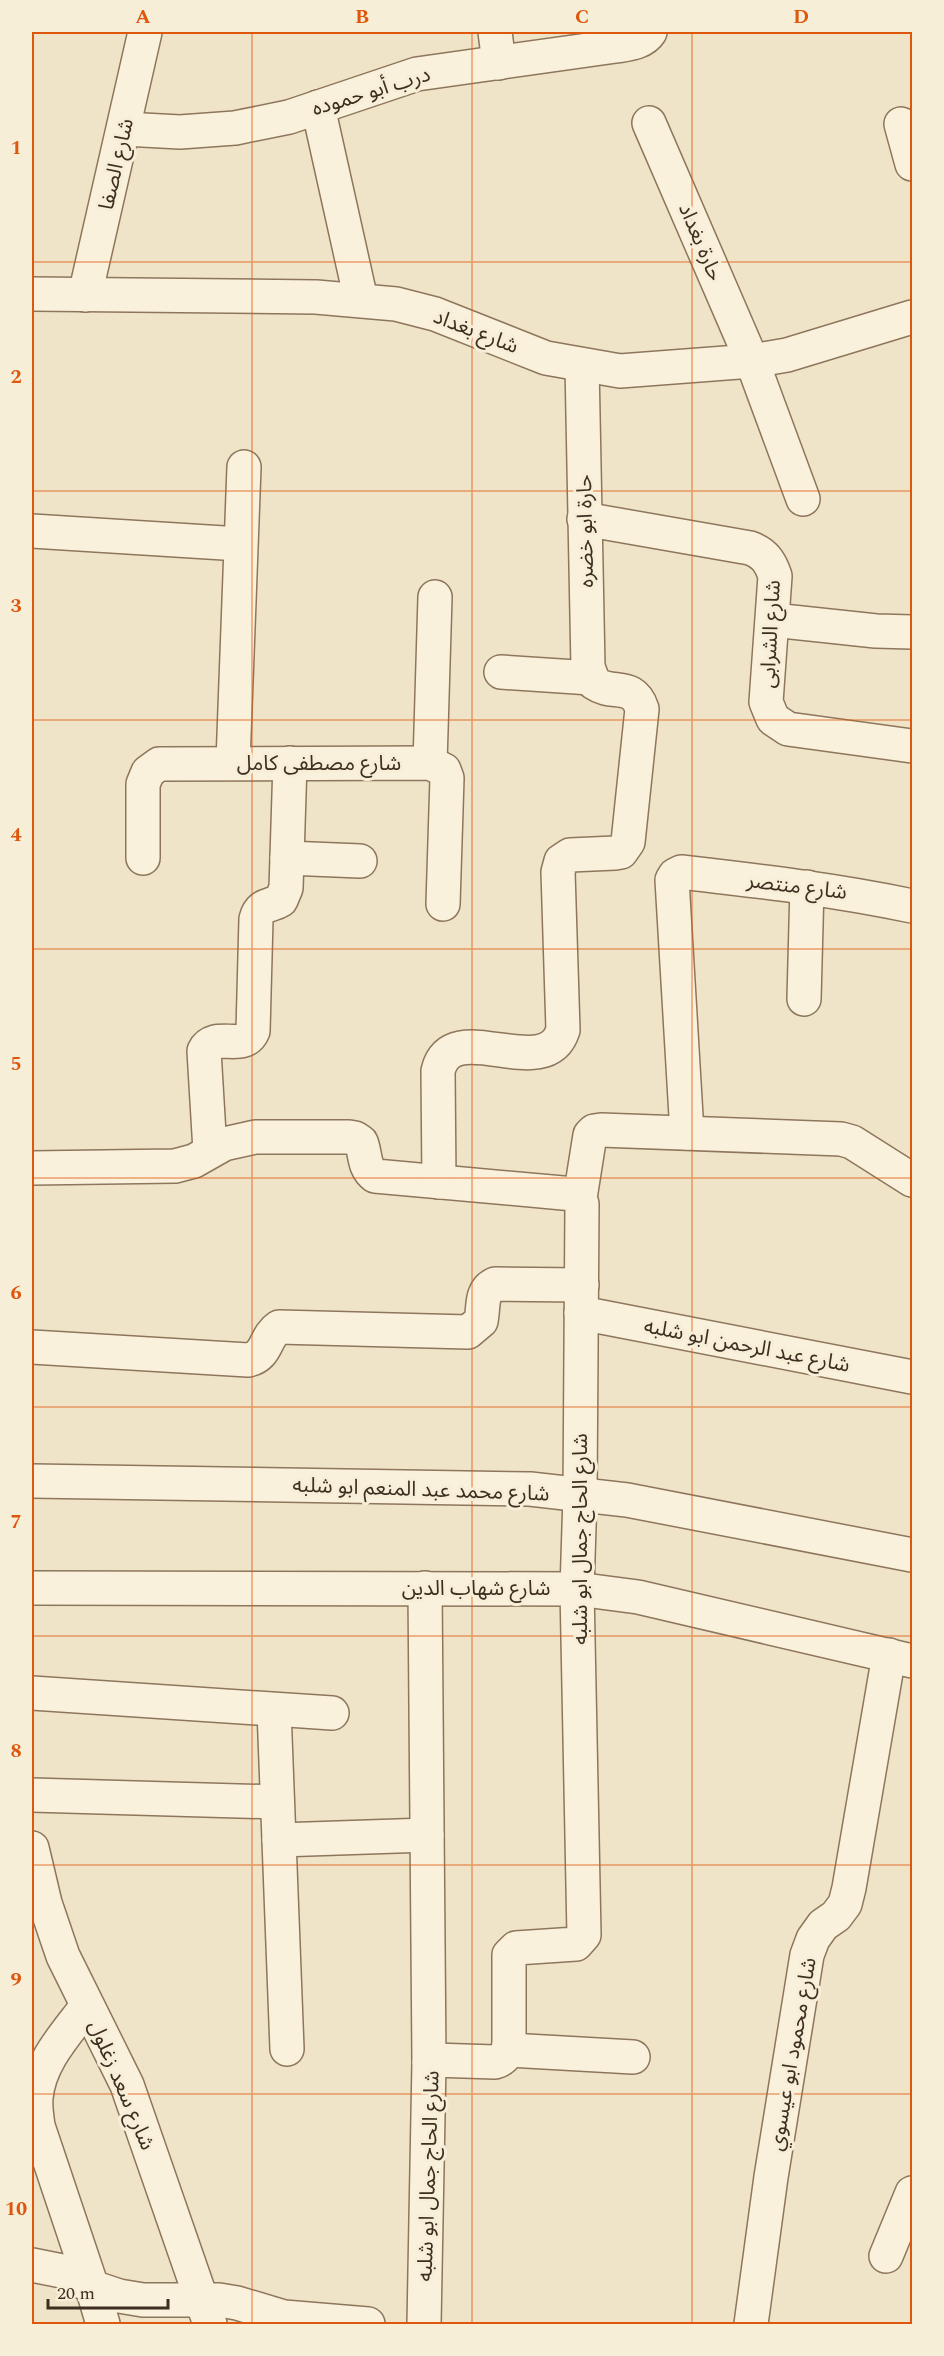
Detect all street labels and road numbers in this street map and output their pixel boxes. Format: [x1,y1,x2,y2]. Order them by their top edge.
street label: درب أبو حموده [308,59,435,125]
street label: شارع الصفا [91,115,143,213]
street label: حارة بغداد [669,198,731,286]
street label: شارع بغداد [428,301,523,363]
street label: حارة ابو خضره [569,474,603,588]
street label: شارع الشرابى [752,579,790,689]
street label: شارع مصطفى كامل [237,748,401,780]
street label: شارع منتصر [744,865,849,909]
street label: شارع عبد الرحمن ابو شلبه [641,1310,853,1382]
street label: شارع الحاج جمال ابو شلبه [565,1433,597,1645]
street label: شارع محمد عبد المنعم ابو شلبه [292,1470,550,1510]
street label: شارع شهاب الدين [402,1573,550,1605]
street label: شارع محمود ابو عيسوي [760,1955,826,2153]
street label: شارع سعد زغلول [79,2015,163,2155]
street label: شارع الحاج جمال ابو شلبه [409,2070,449,2282]

